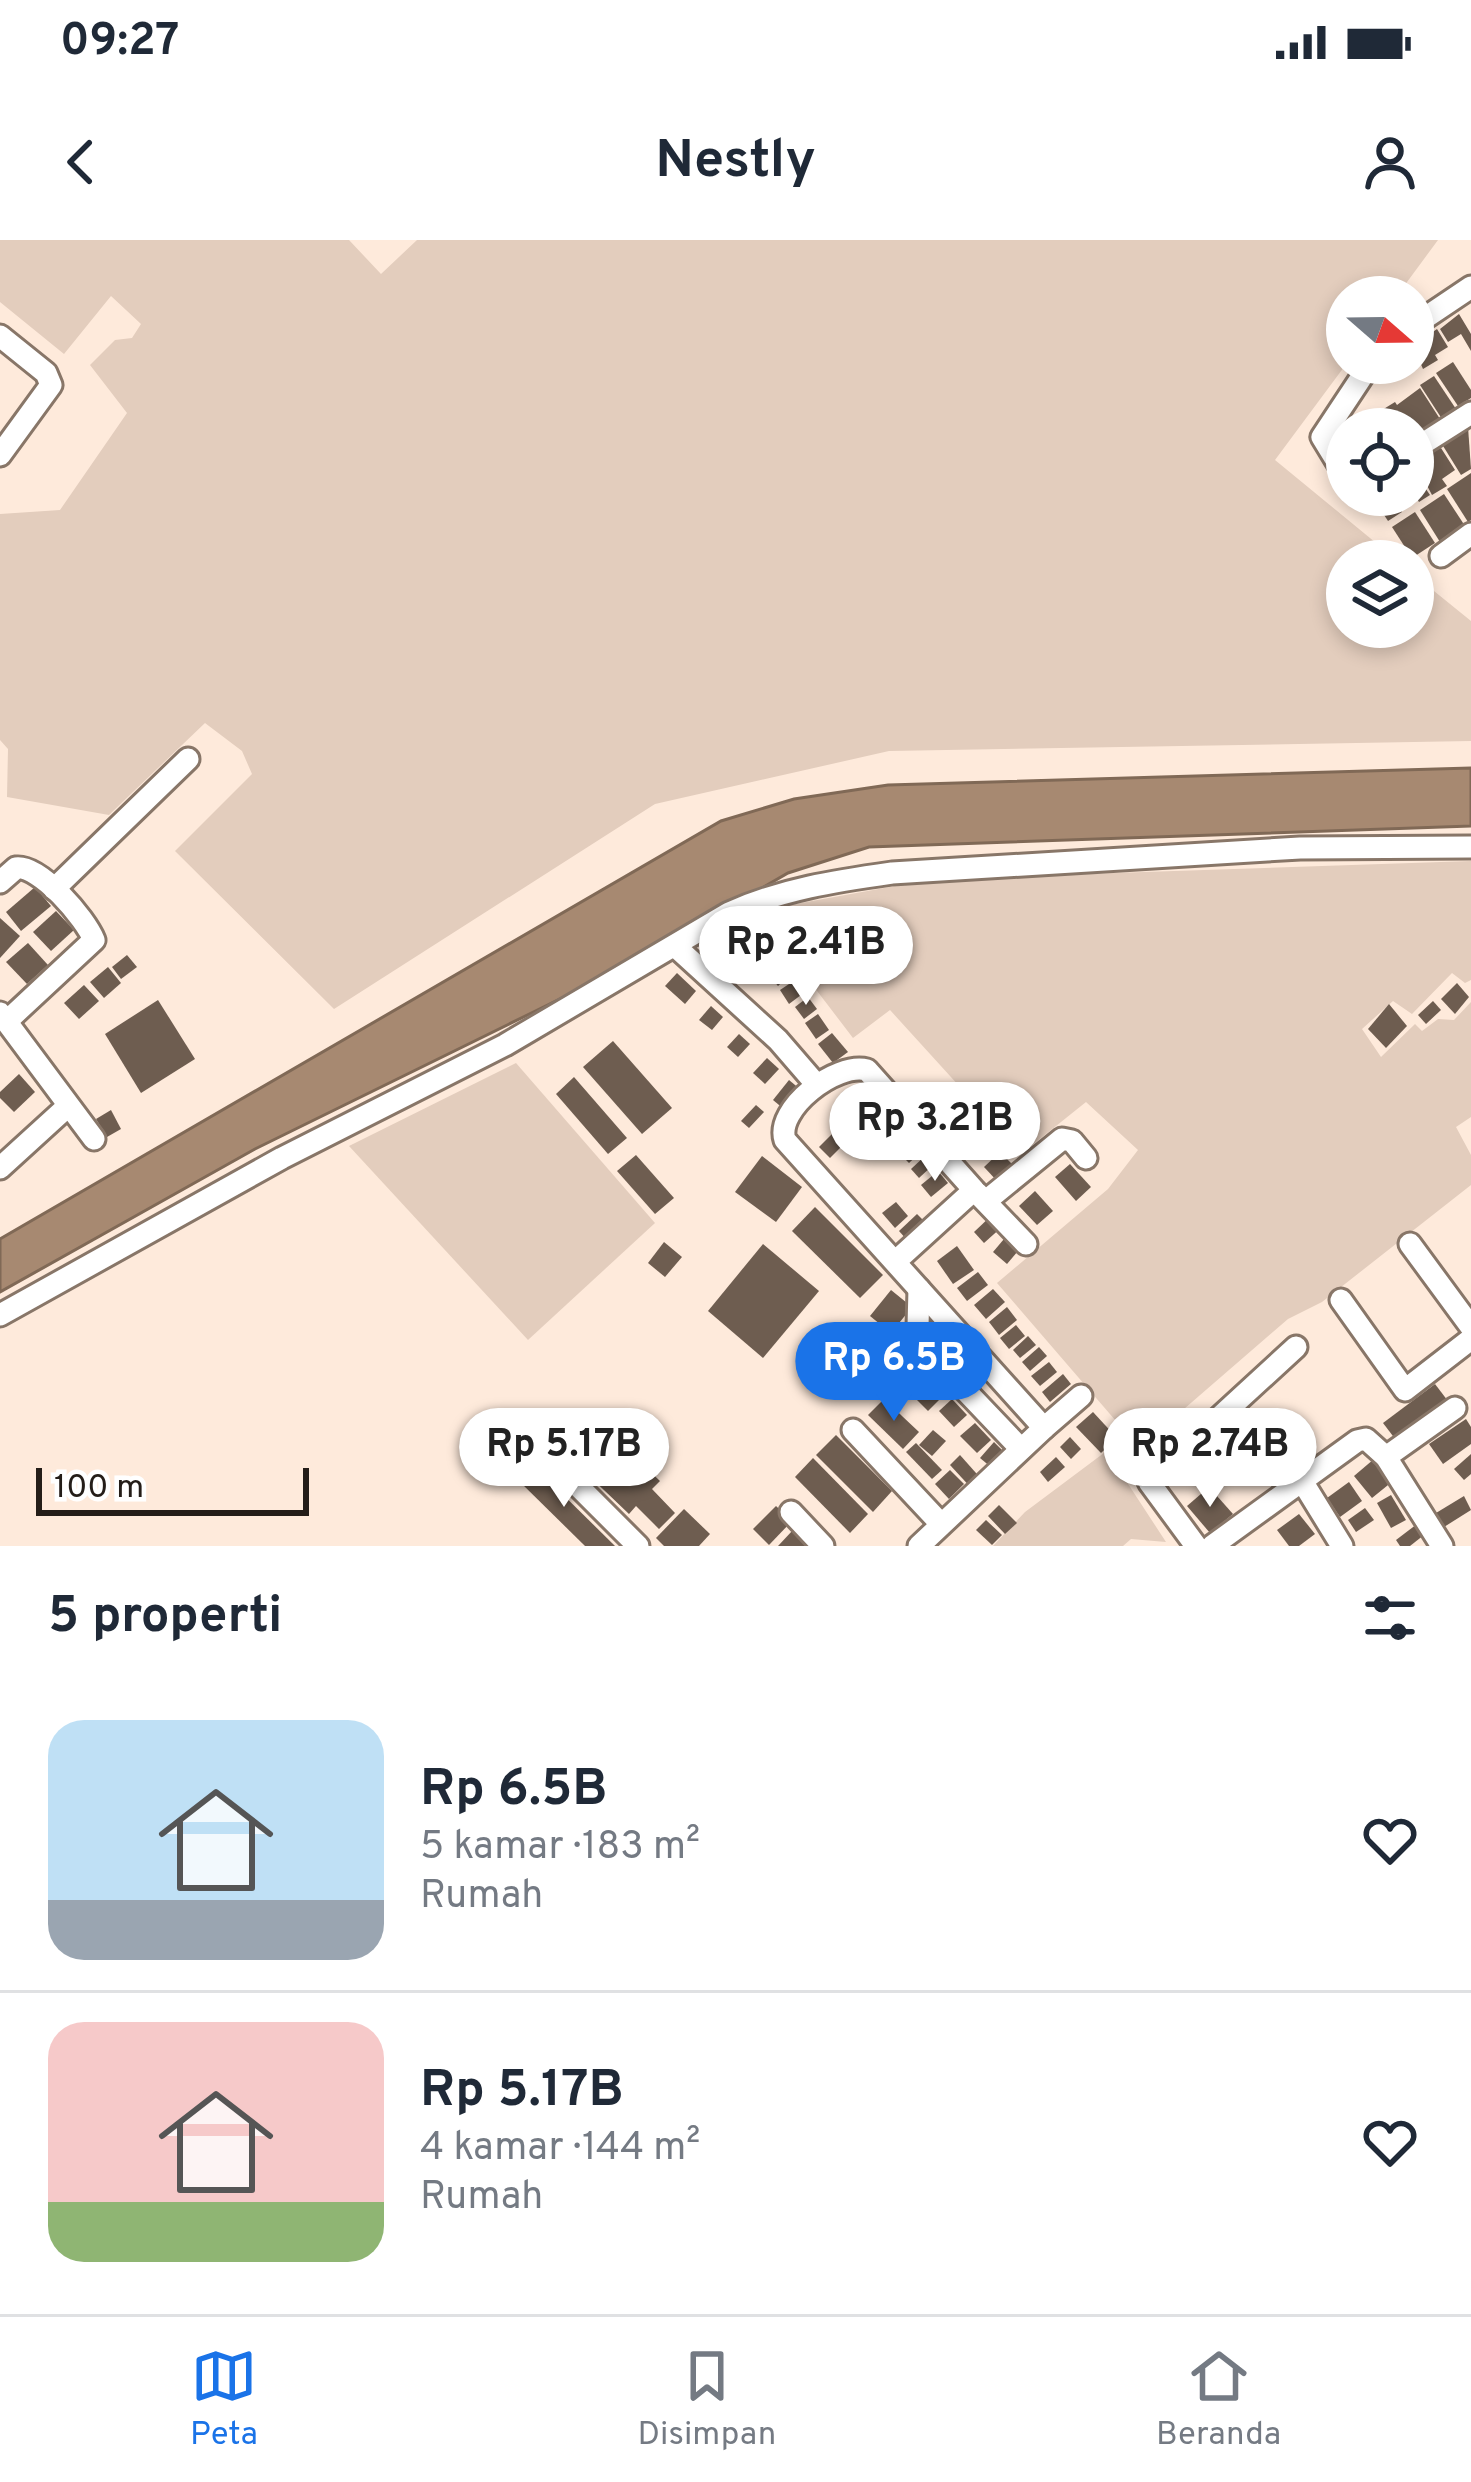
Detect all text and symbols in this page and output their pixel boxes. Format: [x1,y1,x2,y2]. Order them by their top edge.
text: 09:27 [60,14,179,71]
text: Nestly [655,128,816,197]
icon: back [48,129,114,195]
icon: person [1357,129,1423,195]
north arrow [1326,276,1434,384]
map controls [1326,276,1434,648]
button: locate [1326,408,1434,516]
button: layers [1326,540,1434,648]
pin: Rp 2.41B [682,906,930,1008]
text: Rp 2.41B [726,920,886,969]
pin: Rp 3.21B [811,1082,1059,1184]
text: Rp 3.21B [856,1096,1014,1145]
pin: Rp 6.5B [783,1322,1005,1424]
text: Rp 6.5B [822,1336,966,1385]
pin: Rp 5.17B [440,1408,688,1510]
pin: Rp 2.74B [1086,1408,1334,1510]
text: Rp 5.17B [486,1422,642,1471]
text: Rp 2.74B [1131,1422,1289,1471]
scale bar [36,1462,309,1515]
text: 100 m [54,1468,144,1510]
icon: filters [1357,1585,1423,1651]
text: 5 properti [48,1586,283,1651]
text: Rp 6.5B [420,1759,607,1824]
icon: home [144,1768,288,1912]
icon: heart [1357,1807,1423,1873]
text: 5 kamar · 183 m² [420,1824,700,1873]
text: Rumah [420,1873,543,1922]
text: Rp 5.17B [420,2060,624,2125]
icon: home [144,2070,288,2214]
icon: heart [1357,2109,1423,2175]
text: 4 kamar · 144 m² [420,2125,700,2174]
text: Rumah [420,2174,543,2223]
tab: Peta [190,2343,258,2457]
tab: Disimpan [638,2343,776,2457]
tab: Beranda [1156,2343,1281,2457]

